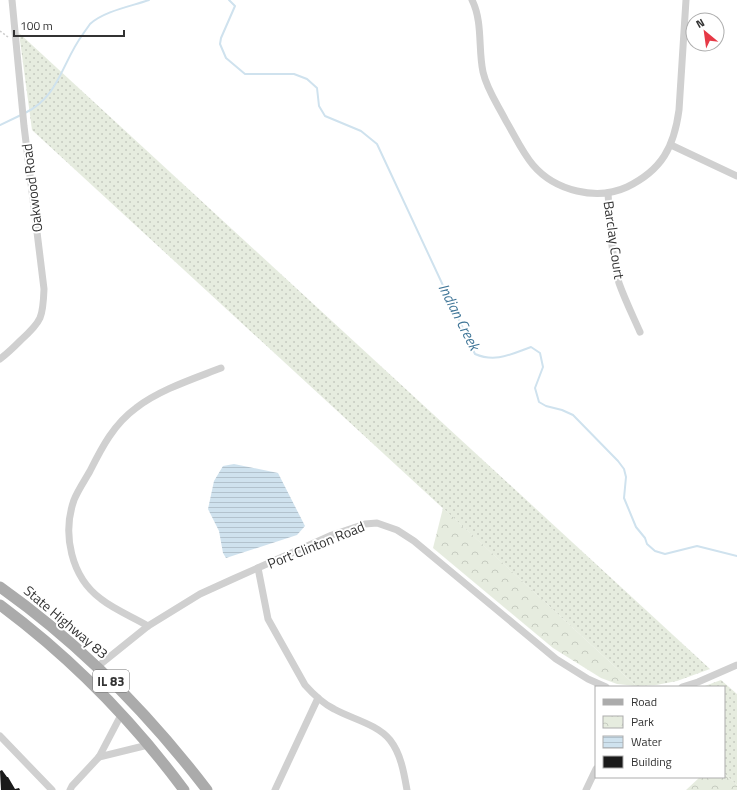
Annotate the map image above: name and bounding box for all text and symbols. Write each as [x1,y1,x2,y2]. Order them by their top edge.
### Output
scale bar [14,12,124,38]
north arrow [685,12,725,52]
text: N [693,14,707,32]
text: 100 m [20,16,53,35]
street label: Oakwood Road [16,143,47,234]
street label: Barclay Court [599,200,630,280]
water label: Indian Creek [433,279,487,356]
street label: Port Clinton Road [264,515,368,574]
street label: State Highway 83 [19,580,113,663]
road number: IL 83 [93,670,129,692]
legend [595,686,725,778]
text: Road [631,692,657,711]
text: Park [631,712,654,731]
text: Water [631,732,662,751]
text: Building [631,752,672,771]

